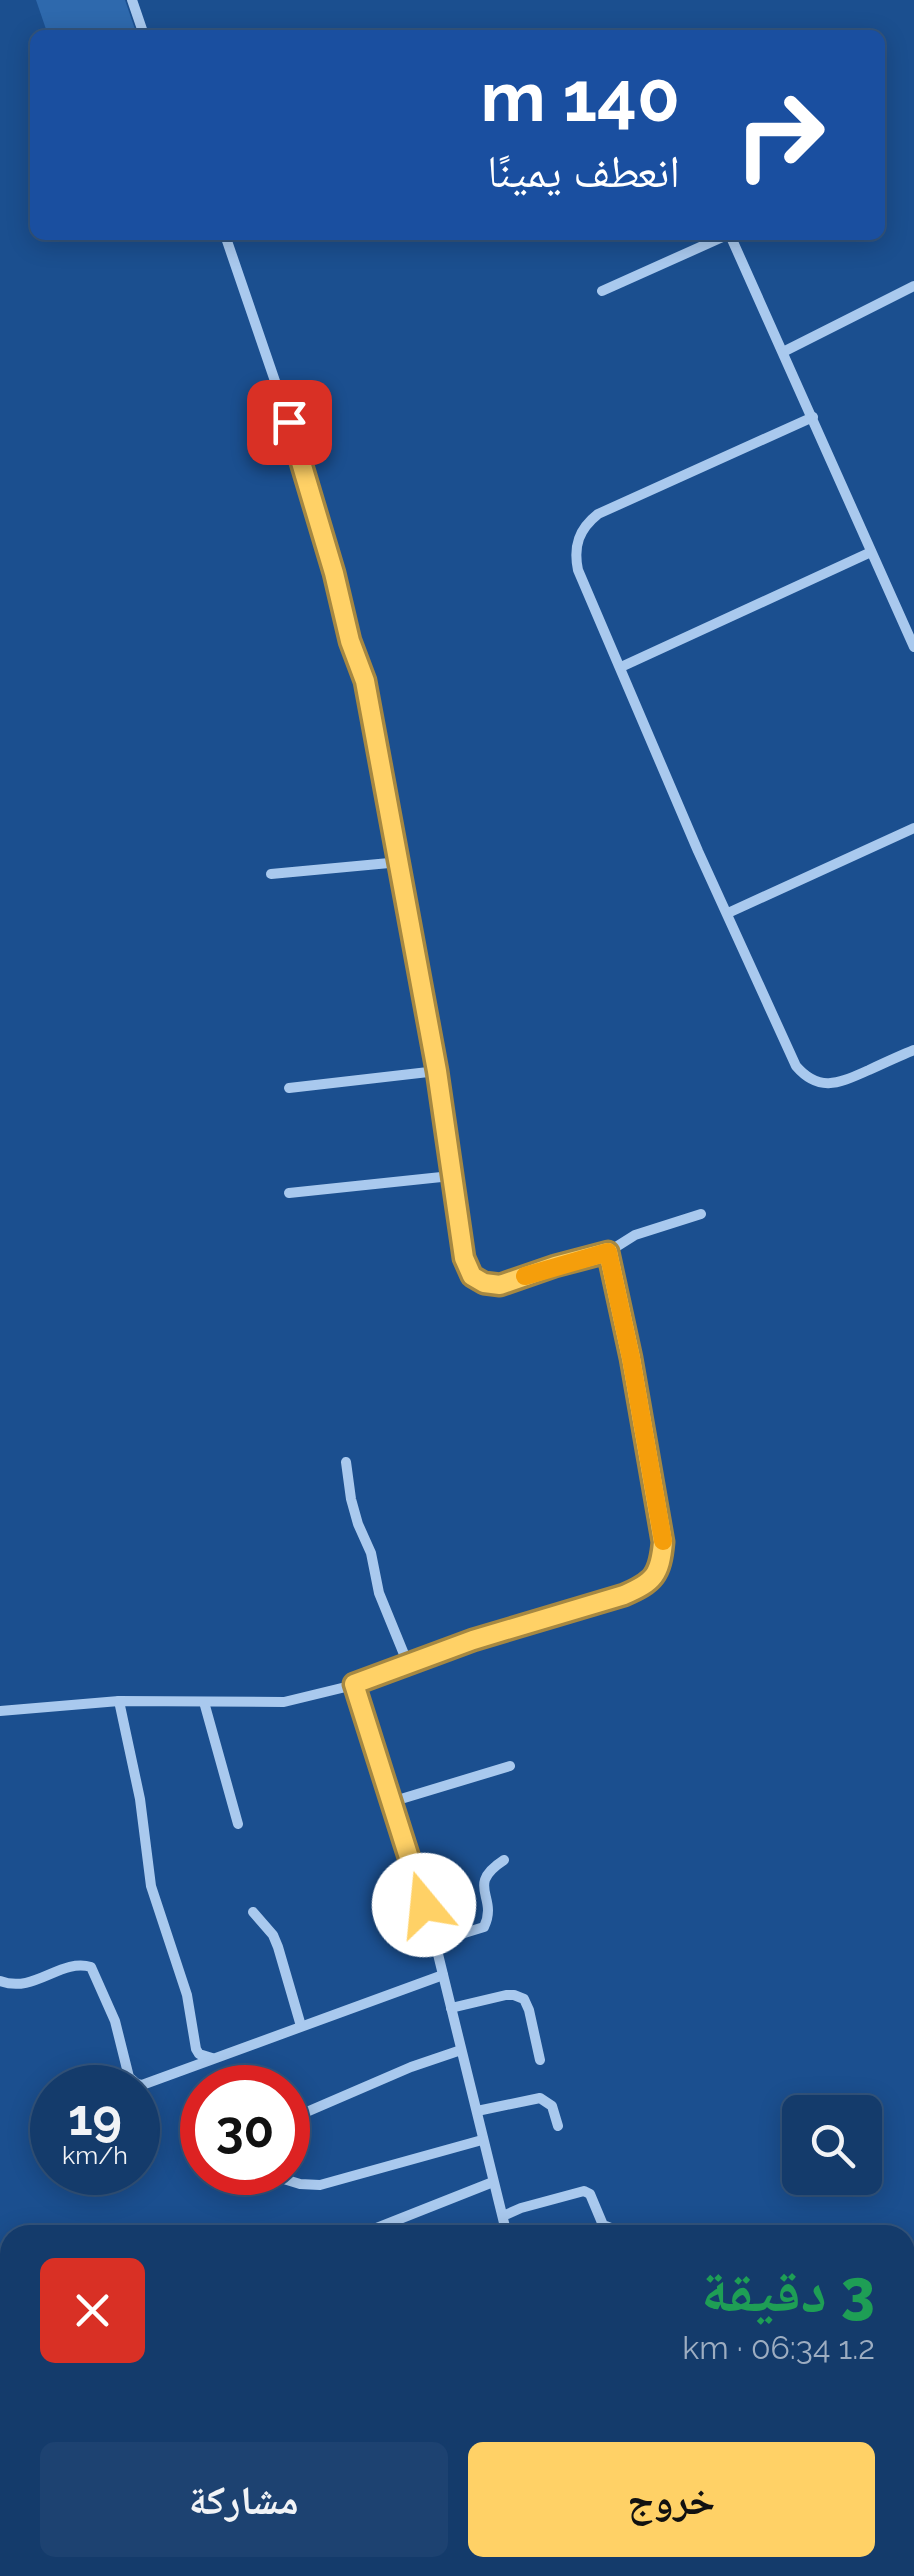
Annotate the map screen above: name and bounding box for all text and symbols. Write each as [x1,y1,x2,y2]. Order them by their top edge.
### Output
text: 140 m [480,55,680,137]
icon: right [715,70,845,200]
text: انعطف يمينًا [487,145,680,198]
pin [247,380,332,465]
icon: arrive [262,395,317,450]
position arrow [372,1853,476,1957]
speed limit sign: 30 [180,2065,310,2195]
text: 19 [68,2088,122,2147]
map controls [782,2095,882,2195]
button: search [782,2095,882,2195]
text: km/h [62,2140,128,2170]
text: 3 دقيقة [701,2256,875,2326]
button: close [40,2258,145,2363]
text: 1.2 km · 06:34 [682,2329,875,2366]
button: مشاركة [40,2442,448,2557]
button: خروج [468,2442,875,2557]

